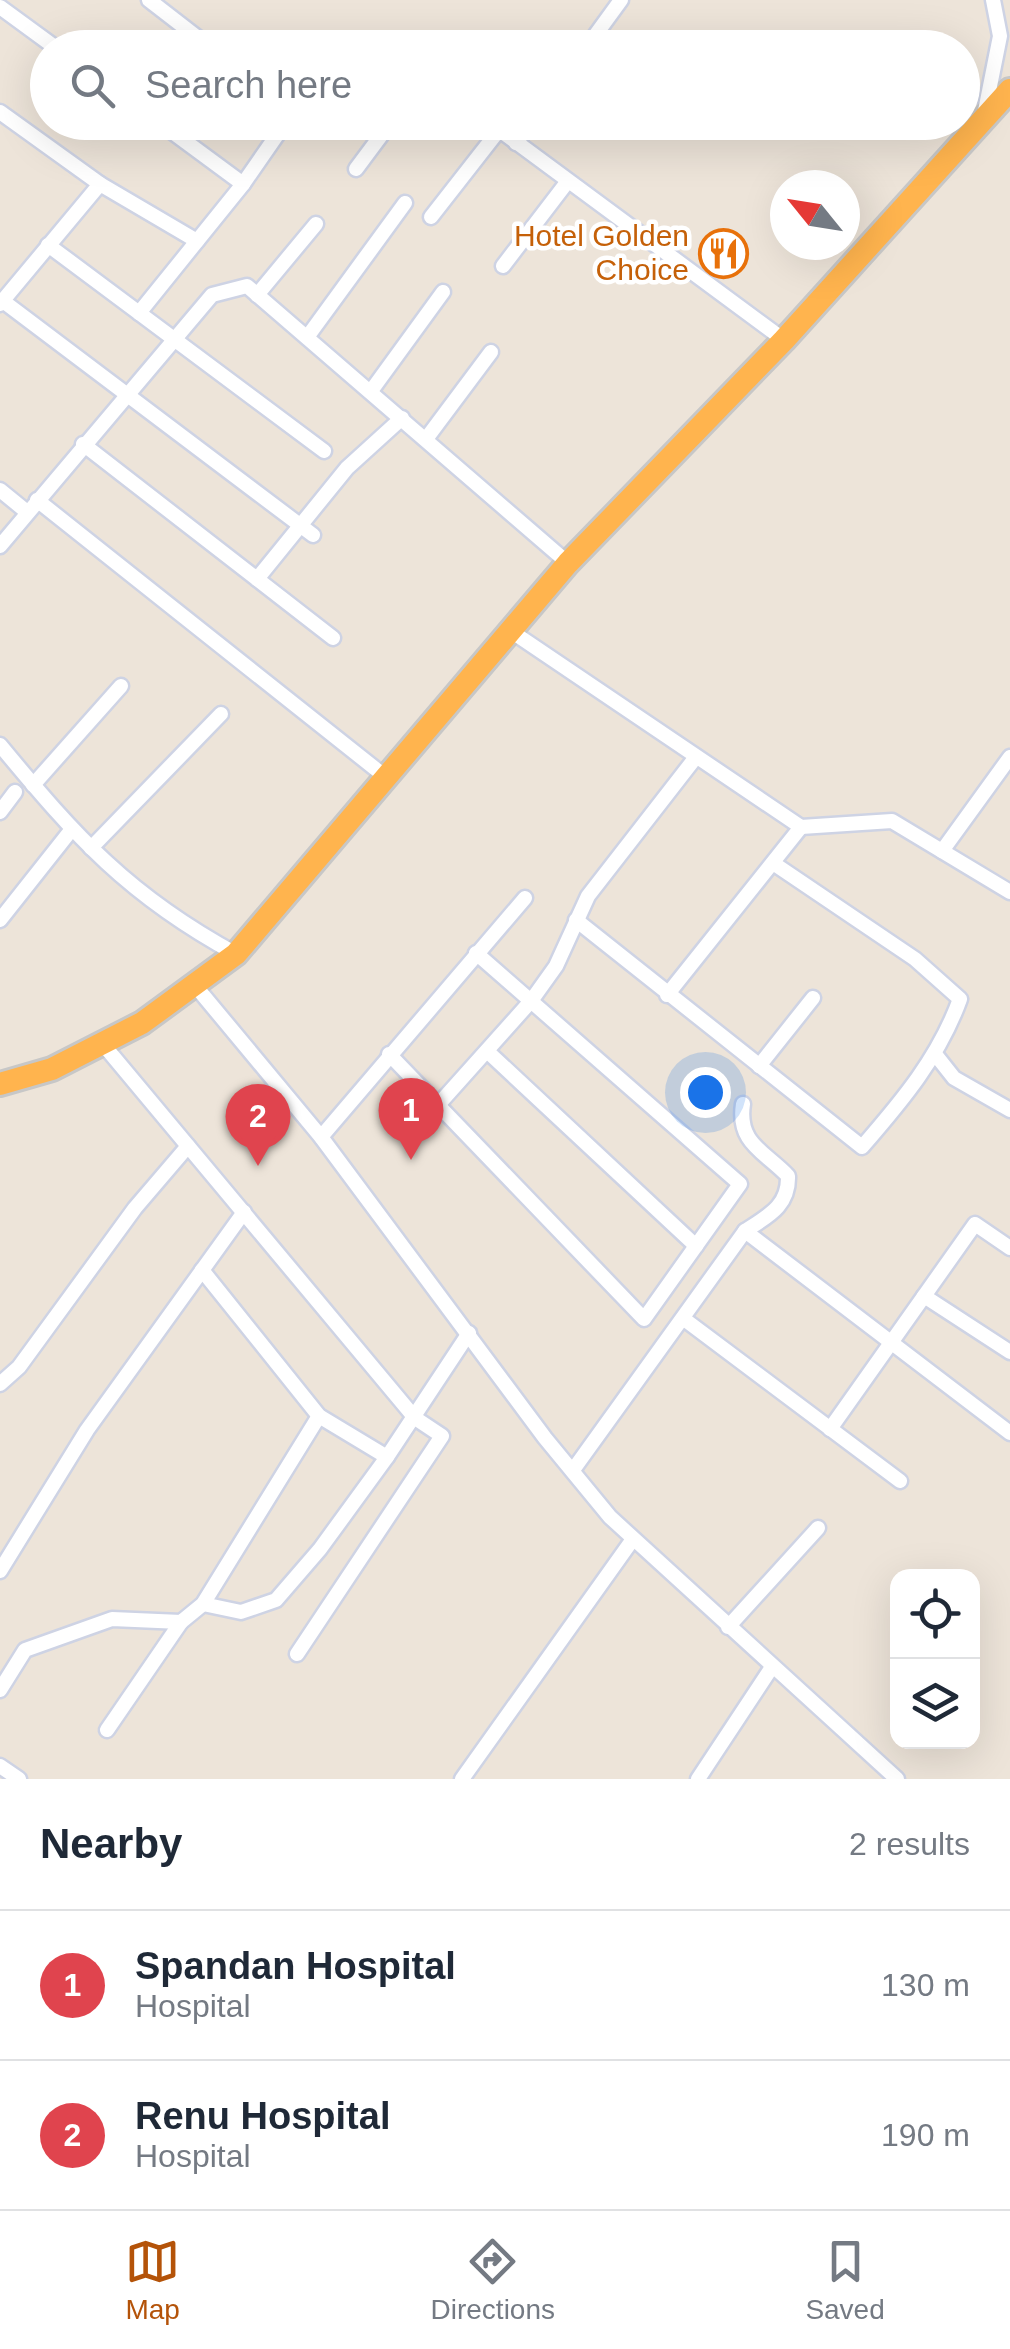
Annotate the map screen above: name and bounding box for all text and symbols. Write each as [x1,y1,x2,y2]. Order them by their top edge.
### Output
search box [30,30,980,140]
icon: search [65,58,120,113]
text: Search here [145,64,352,106]
north arrow [770,170,860,260]
place label: Hotel Golden Choice [514,219,689,286]
restaurant icon: Hotel Golden Choice [698,227,750,279]
your location [680,1067,731,1118]
pin: 1 [378,1078,444,1160]
pin: 2 [226,1084,290,1166]
map controls [890,1569,980,1749]
button: locate [890,1569,980,1659]
button: layers [890,1659,980,1749]
text: Nearby [40,1820,182,1867]
text: 2 results [849,1826,970,1862]
text: Spandan Hospital [135,1945,456,1987]
text: 1 [64,1967,81,2003]
text: 130 m [881,1967,970,2003]
text: Hospital [135,1988,251,2024]
text: Renu Hospital [135,2095,390,2137]
text: 2 [64,2117,81,2153]
text: 190 m [881,2117,970,2153]
text: Hospital [135,2138,251,2174]
tab: Map [125,2234,180,2326]
tab: Directions [431,2234,555,2326]
tab: Saved [805,2234,885,2326]

